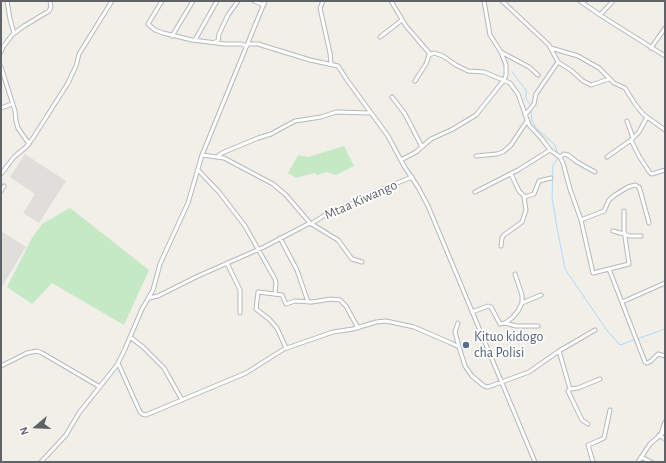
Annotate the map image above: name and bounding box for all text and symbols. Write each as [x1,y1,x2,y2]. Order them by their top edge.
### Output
street label: Mtaa Kiwango [322,176,400,224]
place label: Kituo kidogo cha Polisi [474,329,543,362]
marker: Kituo kidogo cha Polisi [461,340,471,350]
north arrow [16,407,56,447]
text: N [18,426,31,436]

